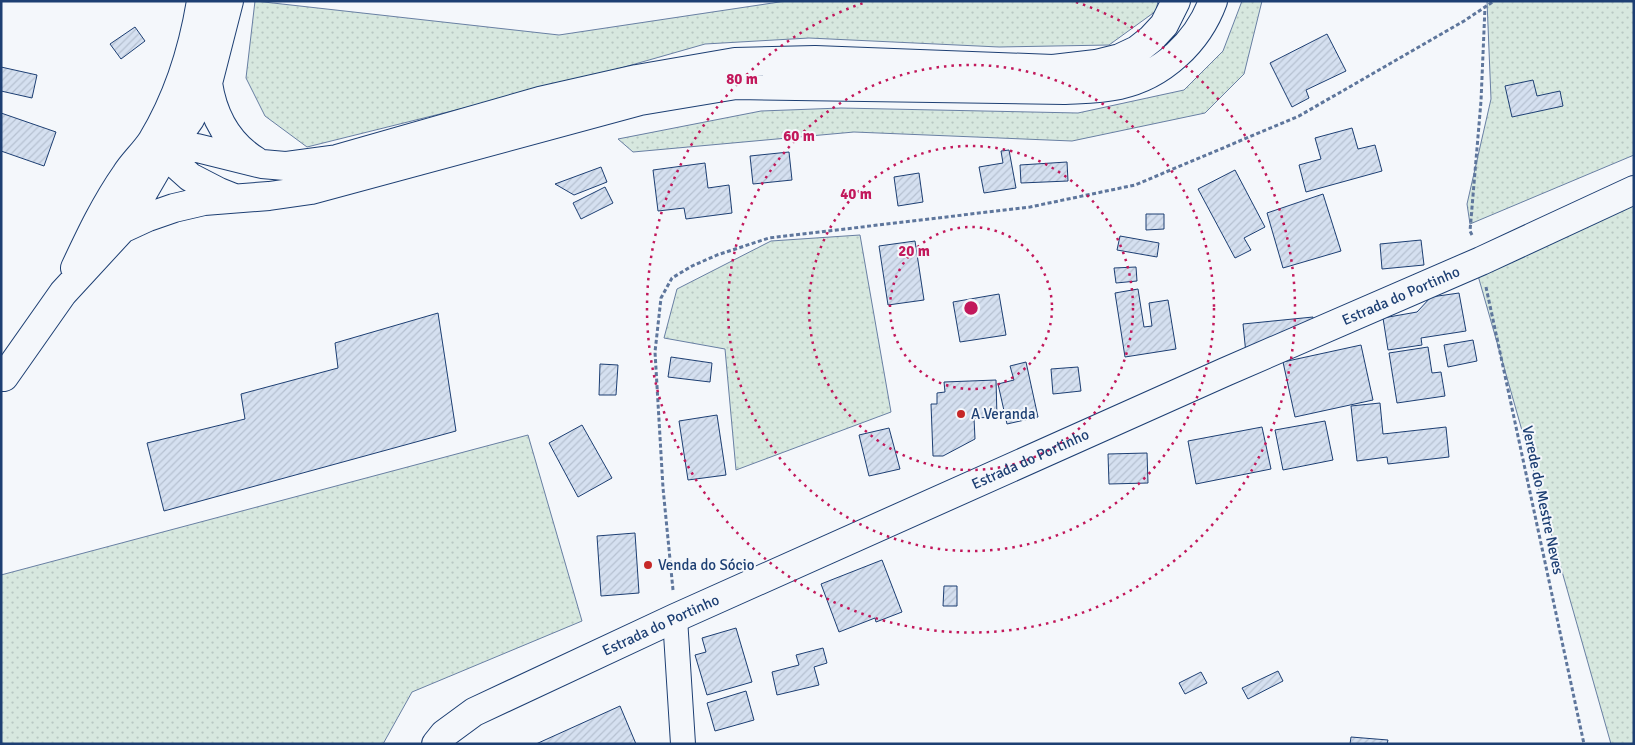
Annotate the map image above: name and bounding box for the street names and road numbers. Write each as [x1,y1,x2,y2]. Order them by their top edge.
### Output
street label: Estrada do Portinho [1339,262,1463,329]
street label: Verede do Mestre Neves [1518,424,1568,576]
street label: Estrada do Portinho [969,425,1092,493]
street label: Estrada do Portinho [599,590,722,660]

